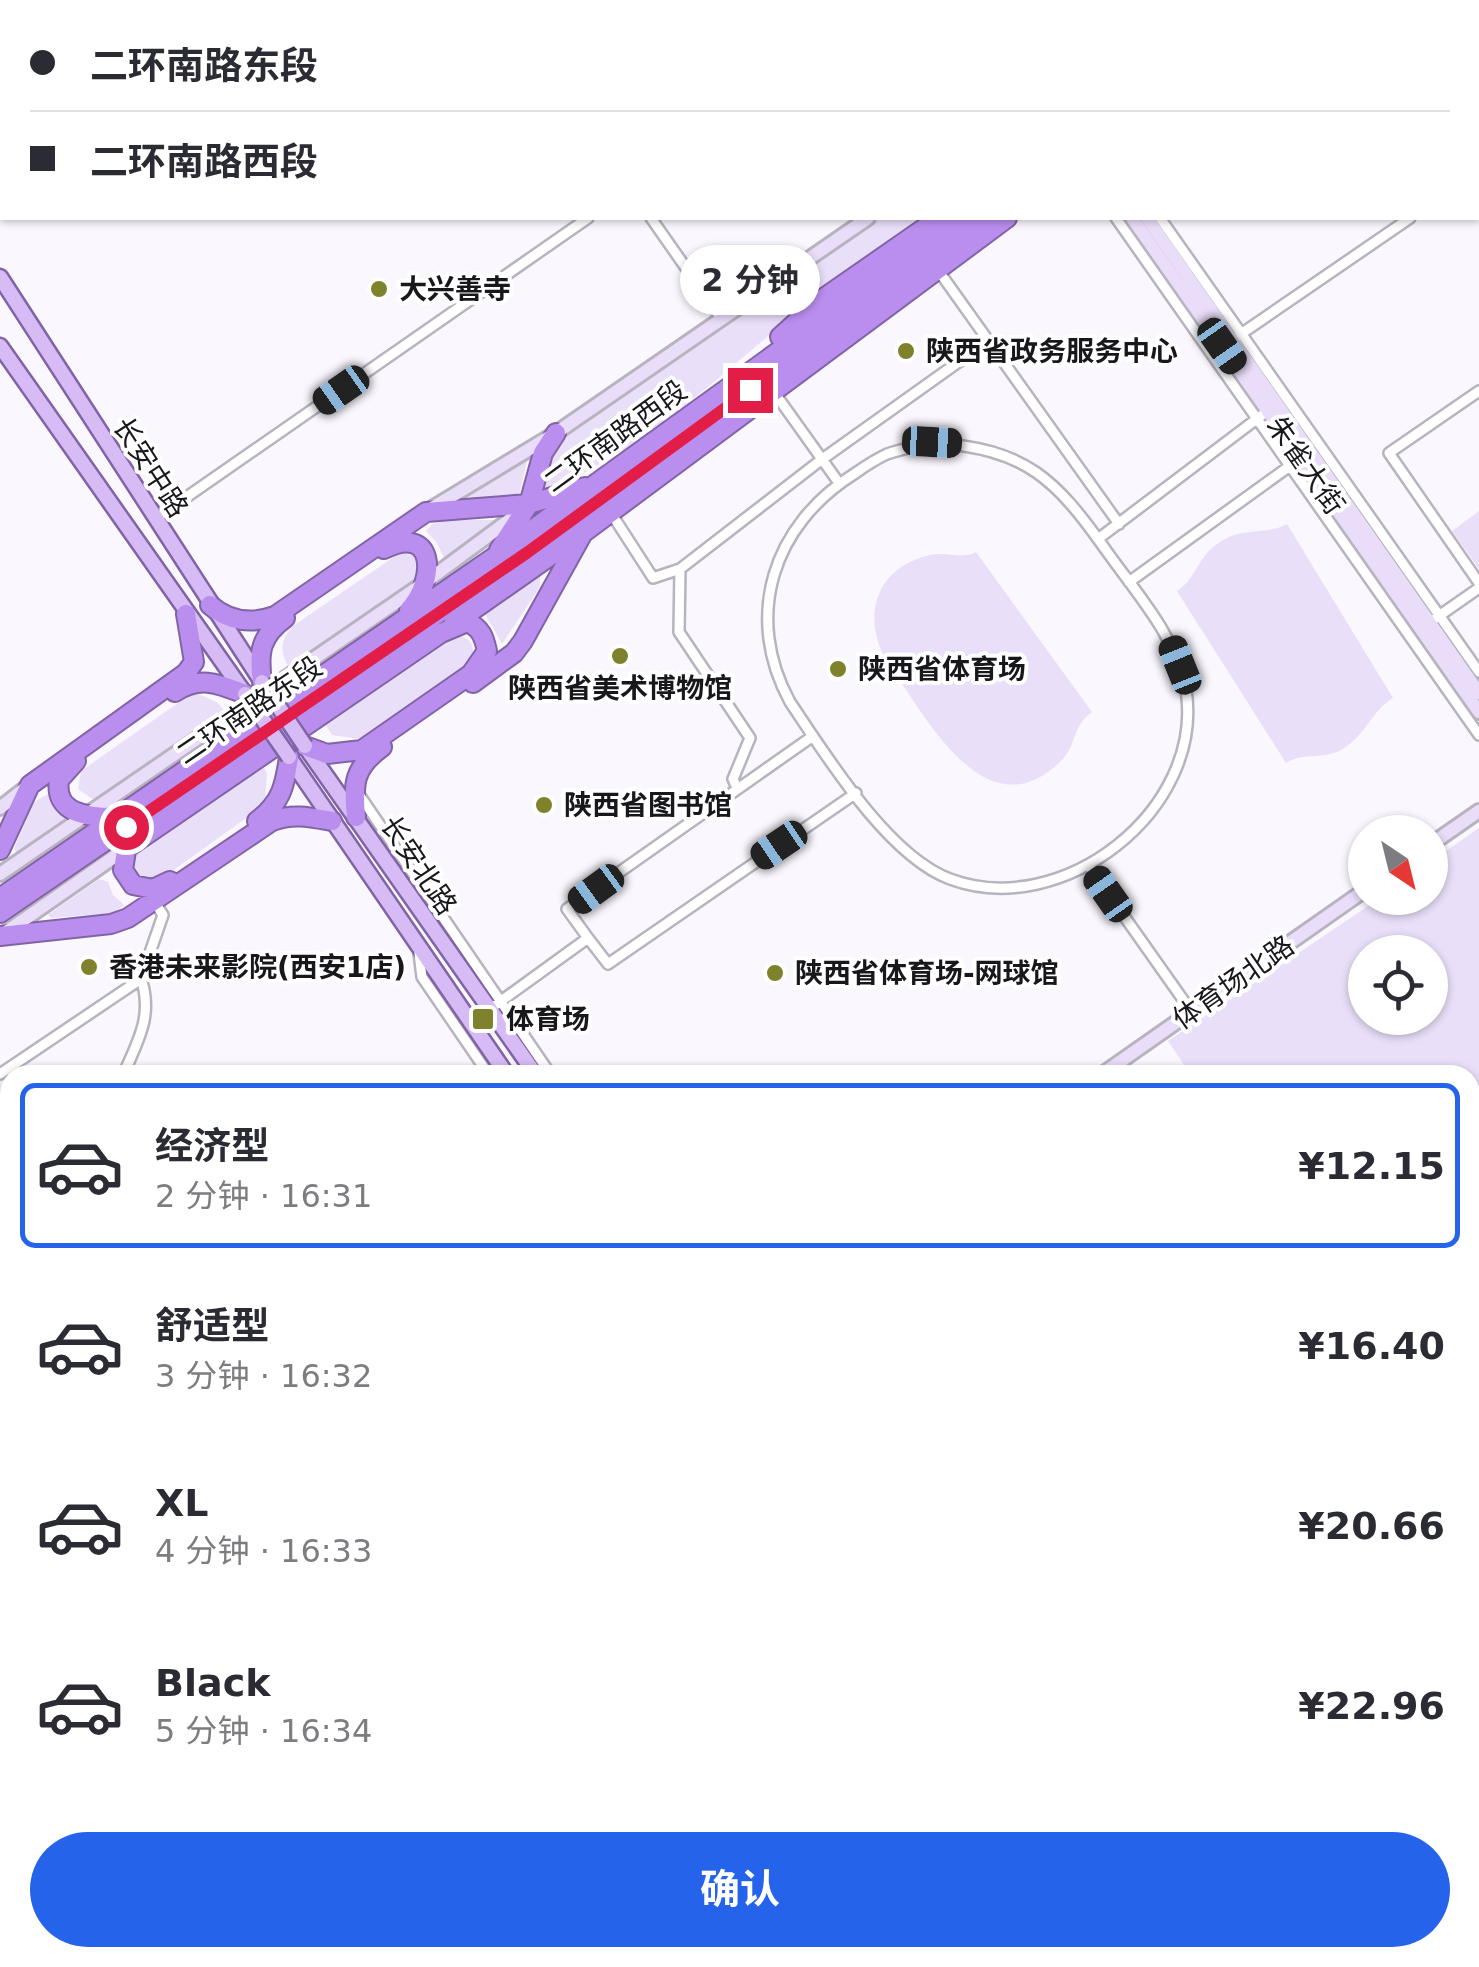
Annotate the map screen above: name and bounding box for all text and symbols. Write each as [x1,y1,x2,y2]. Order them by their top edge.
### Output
text: 二环南路东段 [90,44,318,88]
text: 二环南路西段 [90,140,318,184]
callout: 2 分钟 [680,245,820,315]
text: 2 分钟 [701,261,799,299]
place label: 大兴善寺 [399,273,511,306]
marker: 大兴善寺 [368,278,390,300]
car [1193,313,1251,379]
place label: 陕西省政务服务中心 [926,335,1178,368]
marker: 陕西省政务服务中心 [895,340,917,362]
car [308,361,374,419]
route end [728,368,773,413]
street label: 二环南路西段 [538,374,693,499]
street label: 朱雀大街 [1260,410,1351,521]
street label: 长安中路 [106,411,195,523]
car [901,425,963,459]
car [1155,632,1205,698]
marker: 陕西省美术博物馆 [609,645,631,667]
street label: 二环南路东段 [170,650,328,771]
place label: 陕西省体育场 [858,653,1026,686]
marker: 陕西省体育场 [827,658,849,680]
place label: 陕西省美术博物馆 [508,672,732,705]
place label: 陕西省图书馆 [564,789,732,822]
marker: 陕西省图书馆 [533,794,555,816]
route start [104,805,149,850]
street label: 长安北路 [374,810,464,921]
north arrow [1348,815,1448,915]
map controls [1348,815,1448,1035]
car [746,816,812,874]
car [563,859,629,919]
car [1079,861,1137,927]
street label: 体育场北路 [1166,929,1300,1036]
button: locate [1348,935,1448,1035]
place label: 香港未来影院(西安1店) [109,951,406,984]
marker: 香港未来影院(西安1店) [78,956,100,978]
place label: 陕西省体育场-网球馆 [795,957,1059,990]
marker: 陕西省体育场-网球馆 [764,962,786,984]
place label: 体育场 [506,1003,590,1036]
marker: 体育场 [470,1006,496,1032]
icon: car [35,1121,125,1211]
text: 经济型 [155,1124,269,1168]
text: ¥12.15 [1298,1144,1445,1188]
text: 2 分钟 · 16:31 [155,1177,372,1215]
icon: car [35,1301,125,1391]
text: 舒适型 [155,1304,269,1348]
text: ¥16.40 [1298,1324,1445,1368]
text: 3 分钟 · 16:32 [155,1357,372,1395]
icon: car [35,1481,125,1571]
text: XL [155,1481,209,1525]
text: ¥20.66 [1298,1504,1445,1548]
text: 4 分钟 · 16:33 [155,1532,372,1570]
icon: car [35,1661,125,1751]
text: Black [155,1661,270,1705]
text: ¥22.96 [1298,1684,1445,1728]
text: 5 分钟 · 16:34 [155,1712,372,1750]
button: 确认 [30,1832,1450,1947]

